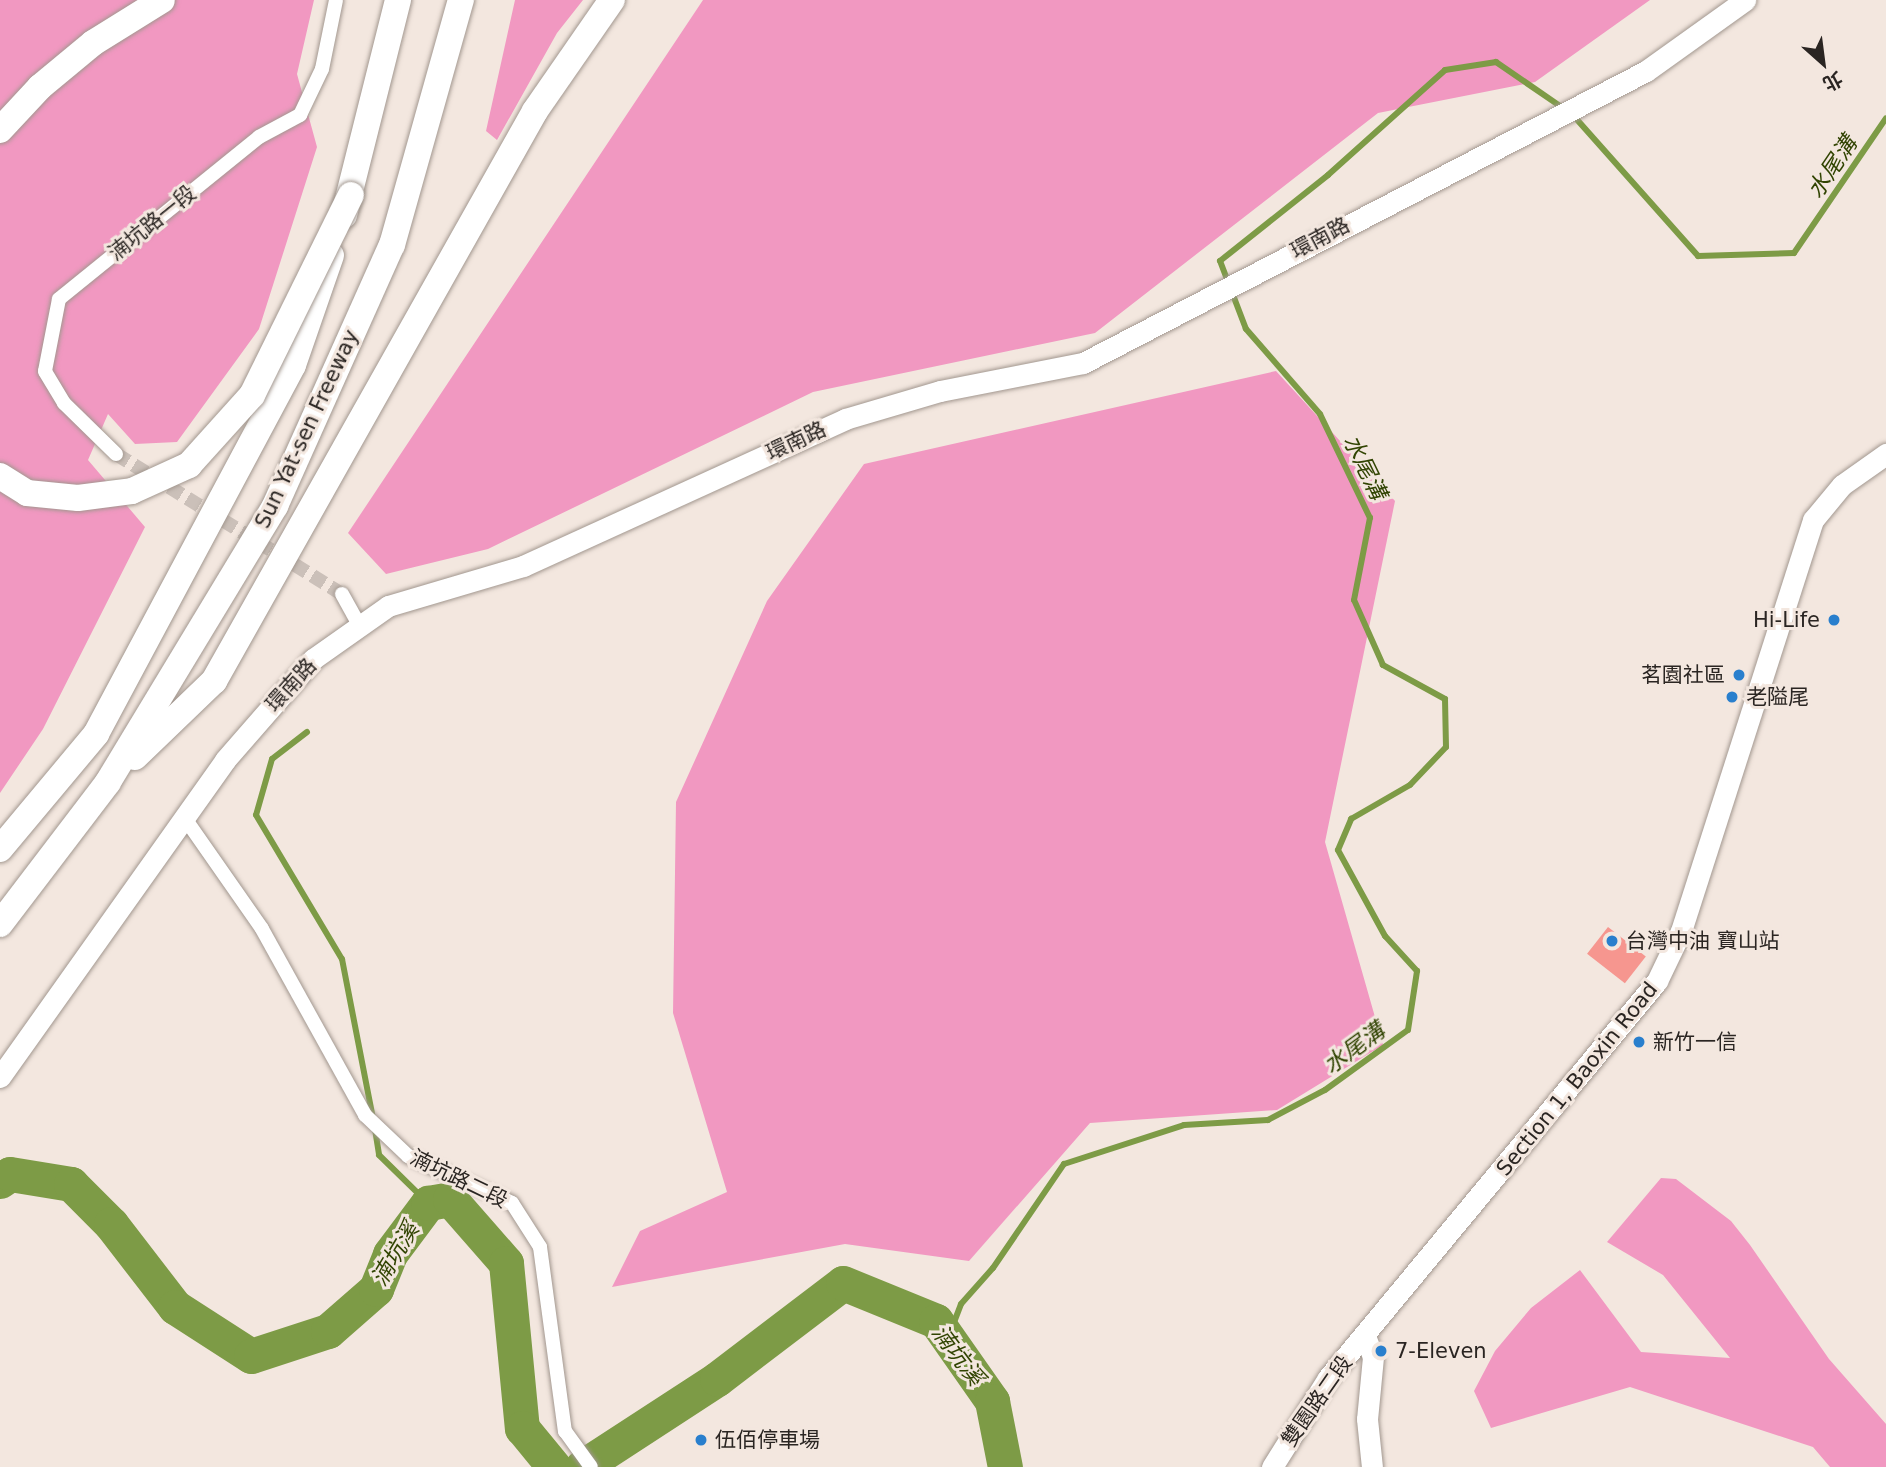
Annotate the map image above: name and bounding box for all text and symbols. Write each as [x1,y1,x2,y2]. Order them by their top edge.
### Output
north arrow [1788,28,1858,98]
text: 北 [1819,67,1846,96]
water label: 水尾溝 [1801,131,1863,203]
street label: 湳坑路一段 [103,180,201,266]
street label: 環南路 [1286,212,1354,264]
street label: Sun Yat-sen Freeway [250,326,364,532]
street label: 環南路 [762,416,830,466]
water label: 水尾溝 [1337,430,1393,504]
place label: Hi-Life [1753,607,1820,633]
marker: Hi-Life [1826,612,1842,628]
street label: 環南路 [261,653,321,717]
place label: 茗園社區 [1641,662,1725,688]
marker: 茗園社區 [1731,667,1747,683]
place label: 老隘尾 [1746,684,1809,710]
marker: 老隘尾 [1724,689,1740,705]
place label: 台灣中油 寶山站 [1626,928,1780,954]
marker: 台灣中油 寶山站 [1604,933,1620,949]
street label: Section 1, Baoxin Road [1491,977,1663,1181]
water label: 水尾溝 [1318,1017,1390,1079]
place label: 新竹一信 [1653,1029,1737,1055]
marker: 新竹一信 [1631,1034,1647,1050]
street label: 湳坑路二段 [406,1145,512,1213]
water label: 湳坑溪 [365,1217,425,1291]
water label: 湳坑溪 [926,1319,990,1391]
place label: 7-Eleven [1395,1338,1487,1364]
marker: 7-Eleven [1373,1343,1389,1359]
street label: 雙園路二段 [1277,1351,1357,1451]
place label: 伍佰停車場 [715,1427,820,1453]
marker: 伍佰停車場 [693,1432,709,1448]

